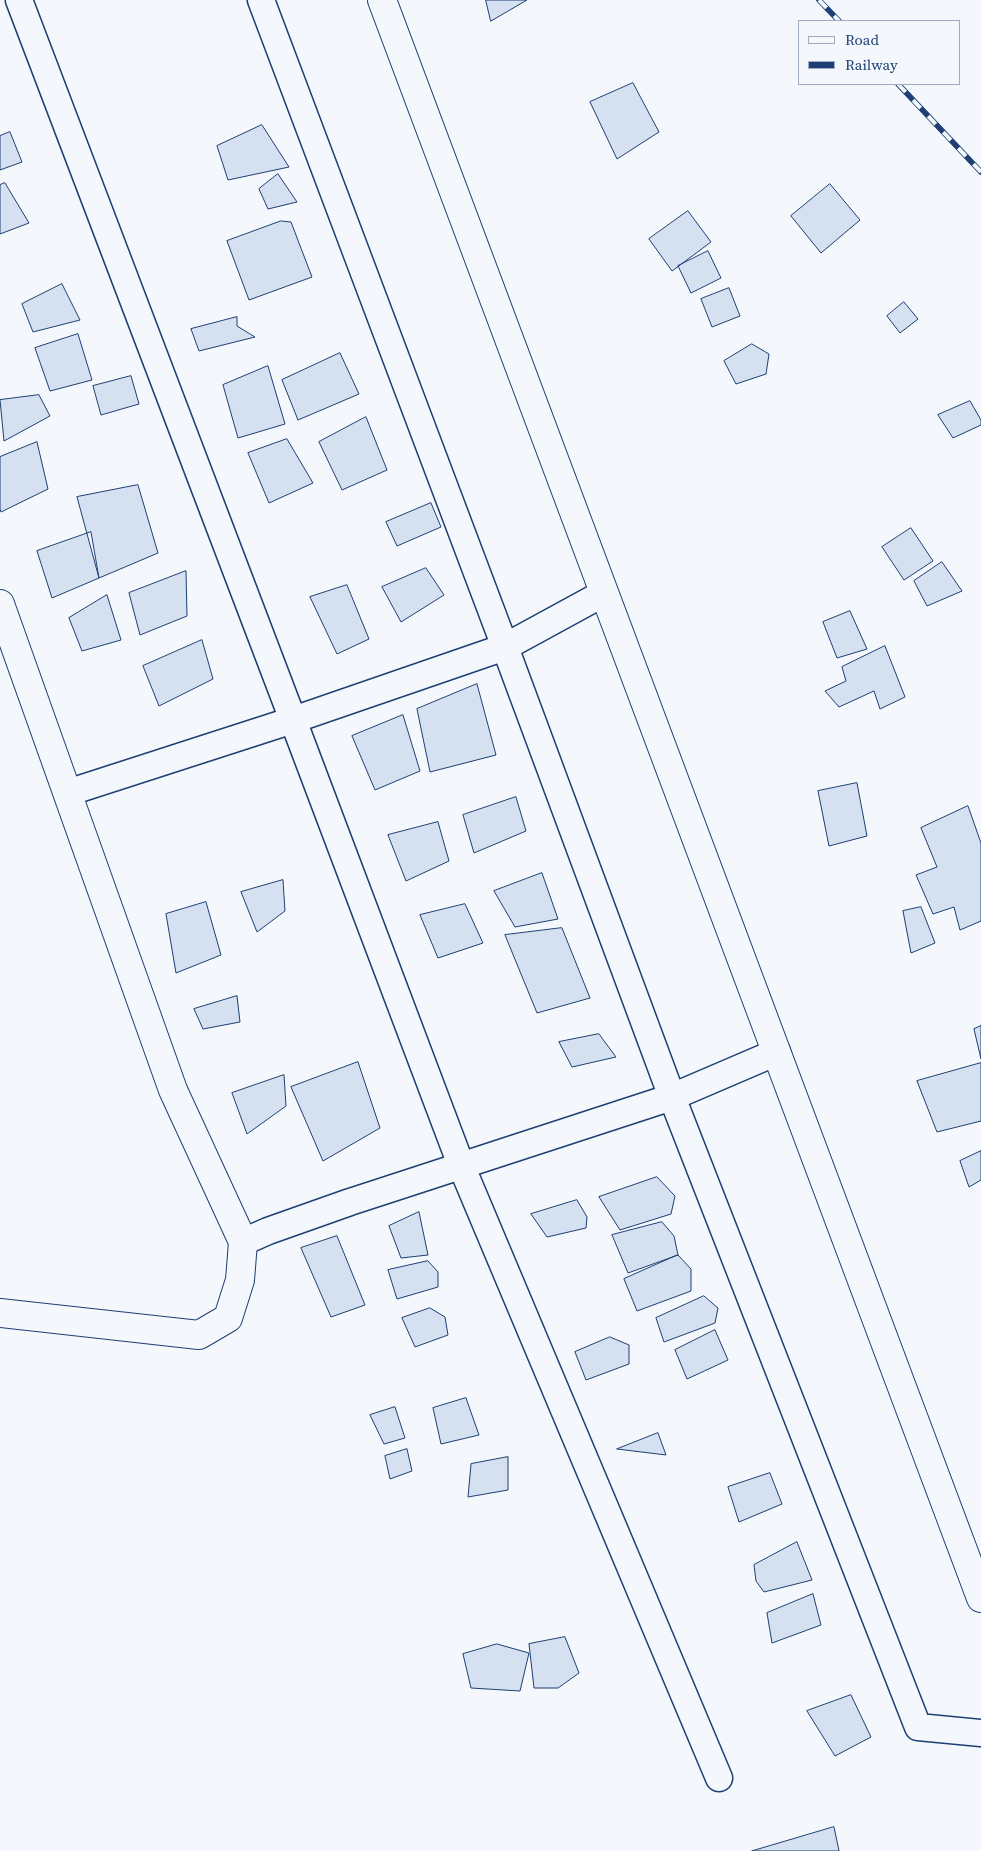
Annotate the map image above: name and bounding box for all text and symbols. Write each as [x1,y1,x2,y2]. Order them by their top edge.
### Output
legend [798,20,961,85]
text: Road [845,29,879,50]
text: Railway [845,54,898,75]

